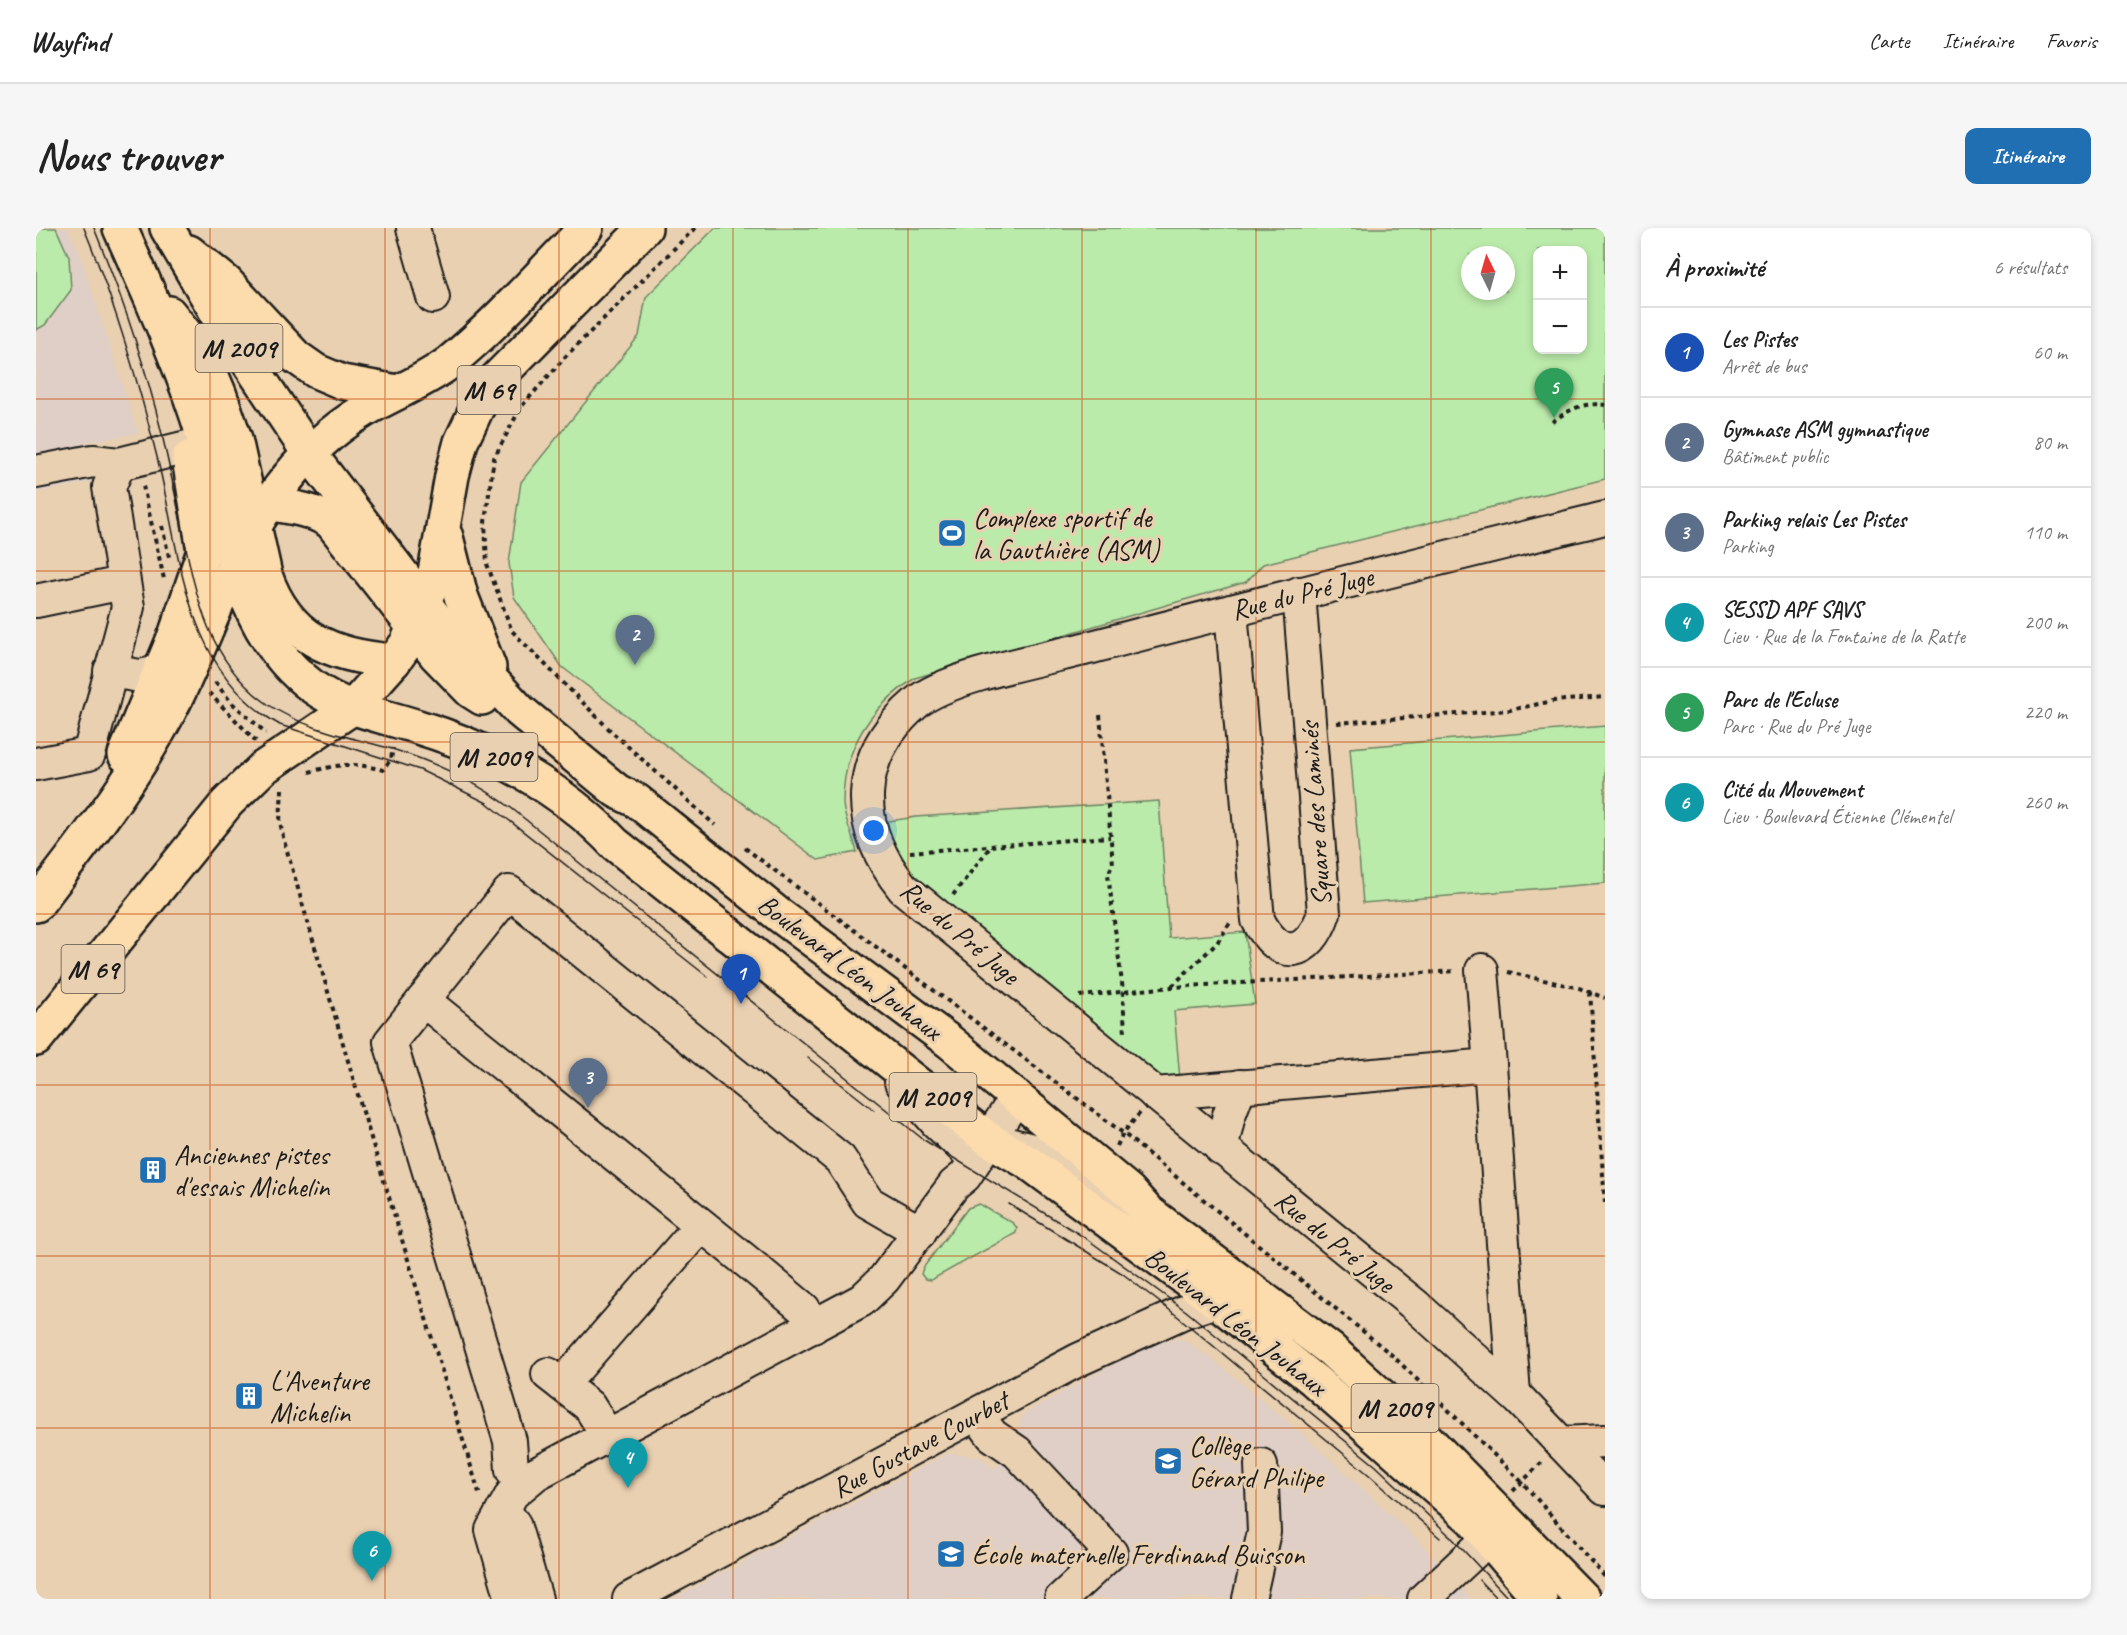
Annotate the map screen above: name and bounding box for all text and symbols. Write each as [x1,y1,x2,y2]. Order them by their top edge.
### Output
text: Wayfind [30,24,109,59]
text: Carte [1869,28,1910,54]
text: Itinéraire [1943,28,2013,54]
text: Favoris [2046,28,2097,54]
button: Itinéraire [1965,128,2091,184]
text: Nous trouver [36,130,220,183]
north arrow [1461,246,1515,300]
map controls [1533,246,1587,354]
button: + [1533,246,1587,300]
text: À proximité [1665,251,1764,284]
text: 6 résultats [1994,255,2067,280]
button: − [1533,300,1587,354]
road number: M 2009 [196,324,282,372]
text: Les Pistes [1722,326,1796,354]
text: 1 [1680,340,1689,365]
text: 60 m [2033,340,2067,365]
text: Arrêt de bus [1722,354,1806,379]
road number: M 69 [458,366,520,414]
pin: 5 [1534,368,1574,418]
text: Gymnase ASM gymnastique [1722,416,1928,444]
text: 2 [1680,430,1689,455]
text: 80 m [2033,430,2067,455]
text: Bâtiment public [1722,444,1829,469]
place label: Complexe sportif de la Gauthière (ASM) [973,500,1161,567]
text: Parking relais Les Pistes [1722,506,1906,534]
sports icon: Complexe sportif de la Gauthière (ASM) [936,517,968,549]
text: 3 [1680,520,1689,545]
text: 110 m [2024,520,2067,545]
text: Parking [1722,534,1774,559]
street label: Rue du Pré Juge [1227,558,1378,628]
text: SESSD APF SAVS [1722,596,1862,624]
text: 4 [1680,610,1689,635]
text: 200 m [2024,610,2067,635]
pin: 2 [616,616,654,665]
text: Lieu · Rue de la Fontaine de la Ratte [1722,624,1965,649]
text: Parc de l'Ecluse [1722,686,1837,714]
text: 5 [1680,700,1689,725]
text: 220 m [2024,700,2067,725]
text: Parc · Rue du Pré Juge [1722,714,1870,739]
street label: Square des Laminés [1291,719,1339,907]
road number: M 2009 [450,733,538,781]
text: Cité du Mouvement [1722,776,1863,804]
text: 6 [1680,790,1689,815]
text: 260 m [2024,790,2067,815]
text: Lieu · Boulevard Étienne Clémentel [1722,804,1952,829]
your location [859,816,888,845]
street label: Rue du Pré Juge [893,872,1028,993]
street label: Boulevard Léon Jouhaux [751,886,951,1049]
road number: M 69 [62,945,124,993]
pin: 1 [722,954,760,1004]
pin: 3 [568,1058,608,1108]
road number: M 2009 [890,1073,976,1121]
place label: Anciennes pistes d'essais Michelin [174,1137,331,1204]
building icon: Anciennes pistes d'essais Michelin [137,1154,169,1186]
street label: Rue du Pré Juge [1268,1182,1404,1301]
street label: Boulevard Léon Jouhaux [1138,1239,1336,1405]
place label: L'Aventure Michelin [270,1363,371,1430]
building icon: L'Aventure Michelin [233,1380,265,1412]
street label: Rue Gustave Courbet [826,1381,1018,1505]
road number: M 2009 [1352,1384,1438,1432]
place label: Collège Gérard Philipe [1189,1428,1325,1495]
pin: 4 [608,1438,648,1488]
school or university icon: Collège Gérard Philipe [1152,1445,1184,1477]
pin: 6 [352,1532,392,1581]
place label: École maternelle Ferdinand Buisson [972,1537,1306,1572]
school or university icon: École maternelle Ferdinand Buisson [935,1538,967,1570]

